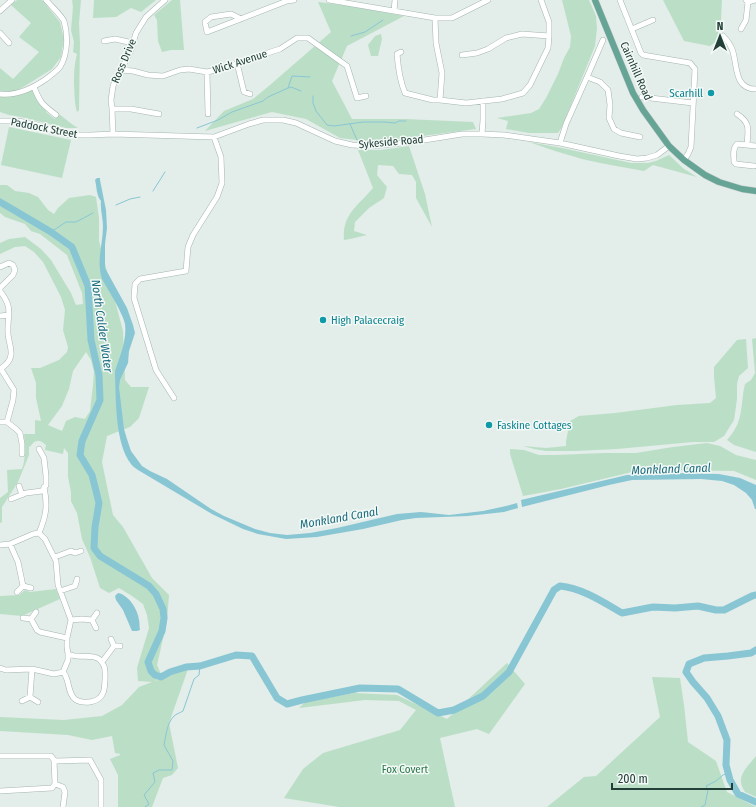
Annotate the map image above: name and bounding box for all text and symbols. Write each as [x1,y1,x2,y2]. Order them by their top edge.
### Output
north arrow [700,16,740,56]
text: N [717,20,723,33]
street label: Ross Drive [109,37,139,85]
street label: Cairnhill Road [617,40,655,102]
street label: Wick Avenue [211,47,269,77]
place label: Scarhill [669,87,703,100]
marker: Scarhill [706,88,716,98]
street label: Paddock Street [10,115,79,141]
street label: Sykeside Road [358,133,424,151]
water label: North Calder Water [89,279,116,374]
place label: High Palacecraig [331,314,405,327]
marker: High Palacecraig [318,315,328,325]
place label: Faskine Cottages [497,419,572,432]
marker: Faskine Cottages [484,420,494,430]
water label: Monkland Canal [631,461,711,477]
water label: Monkland Canal [299,504,379,532]
park label: Fox Covert [382,763,429,776]
scale bar [612,765,732,791]
text: 200 m [618,772,648,786]

